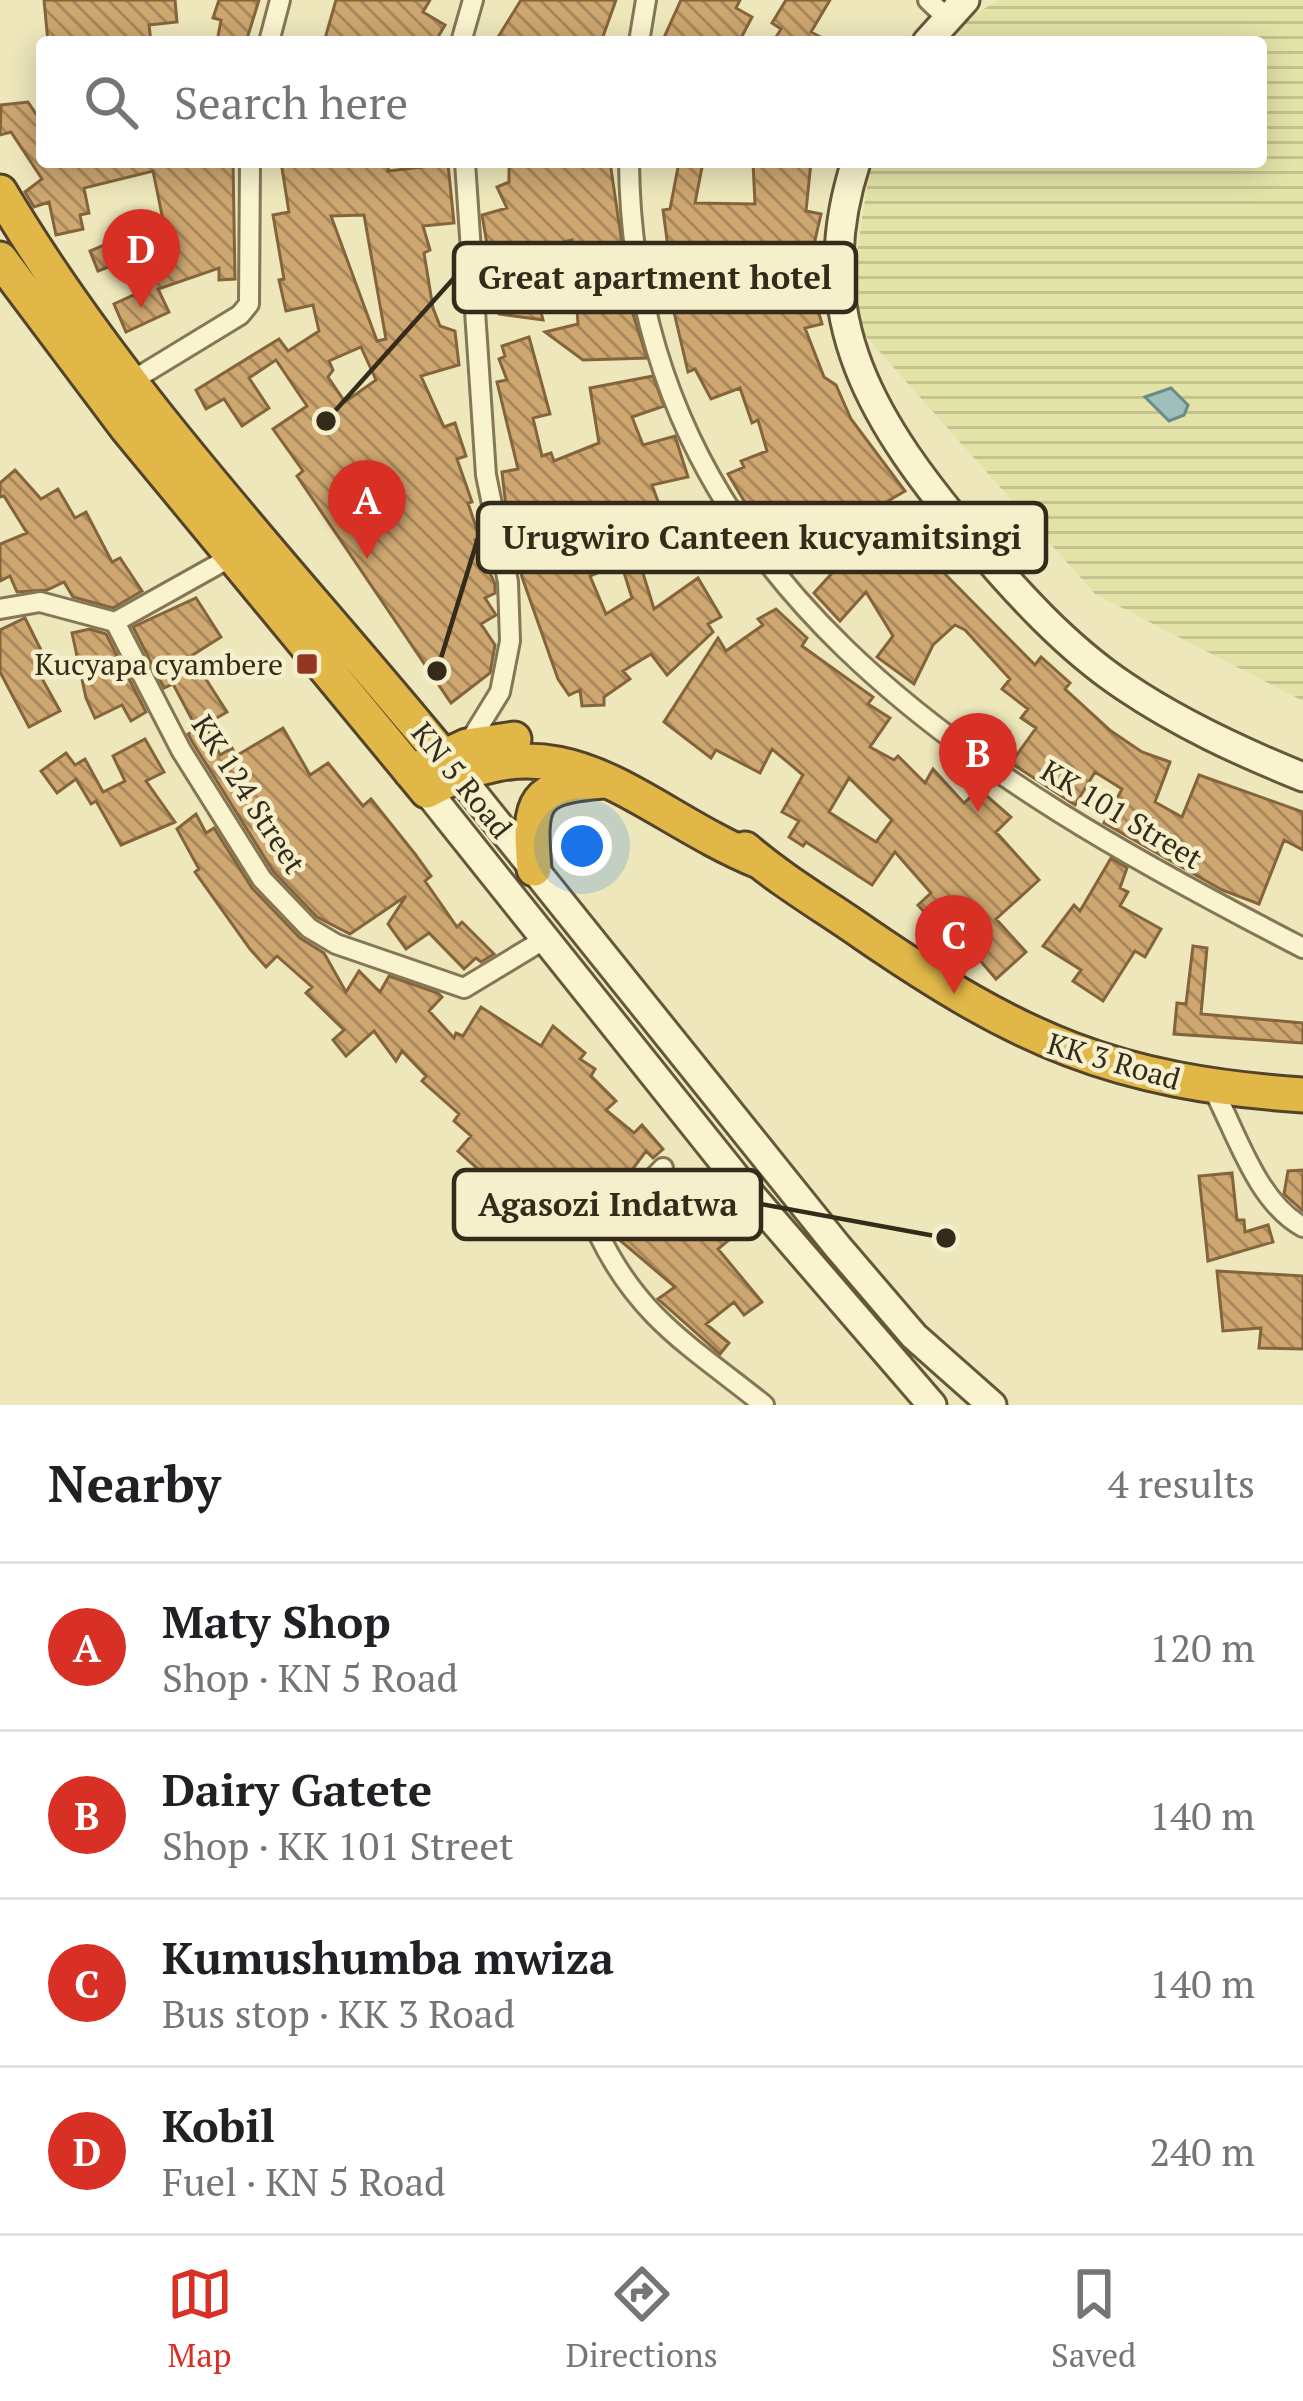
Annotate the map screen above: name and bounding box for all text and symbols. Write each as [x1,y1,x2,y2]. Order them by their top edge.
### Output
search box [36,36,1267,168]
icon: search [78,69,144,135]
text: Search here [174,72,408,132]
pin: D [102,209,180,308]
callout: Great apartment hotel [454,243,856,312]
text: Great apartment hotel [478,255,832,298]
pin: A [328,460,406,559]
callout: Urugwiro Canteen kucyamitsingi [478,503,1046,572]
text: Urugwiro Canteen kucyamitsingi [502,515,1022,558]
place label: Kucyapa cyambere [34,644,283,684]
marker: Kucyapa cyambere [294,651,320,677]
street label: KK 124 Street [183,707,315,881]
street label: KN 5 Road [403,713,521,847]
pin: B [939,713,1017,812]
street label: KK 101 Street [1034,750,1210,878]
your location [552,816,612,876]
pin: C [915,895,993,994]
street label: KK 3 Road [1043,1023,1185,1099]
callout: Agasozi Indatwa [454,1170,761,1239]
text: Agasozi Indatwa [478,1182,738,1225]
text: Nearby [48,1449,221,1517]
text: 4 results [1108,1457,1255,1509]
text: Maty Shop [162,1591,391,1651]
text: A [73,1621,101,1673]
text: 120 m [1150,1621,1255,1673]
text: Shop · KN 5 Road [162,1651,458,1703]
text: Dairy Gatete [162,1759,432,1819]
text: B [74,1789,100,1841]
text: 140 m [1150,1789,1255,1841]
text: Shop · KK 101 Street [162,1819,514,1871]
text: Kumushumba mwiza [162,1927,614,1987]
text: C [74,1957,100,2009]
text: 140 m [1150,1957,1255,2009]
text: Bus stop · KK 3 Road [162,1987,515,2039]
text: Kobil [162,2095,275,2155]
text: D [73,2125,101,2177]
text: 240 m [1150,2125,1255,2177]
text: Fuel · KN 5 Road [162,2155,446,2207]
tab: Map [167,2261,233,2376]
tab: Directions [566,2261,718,2376]
tab: Saved [1051,2261,1136,2376]

